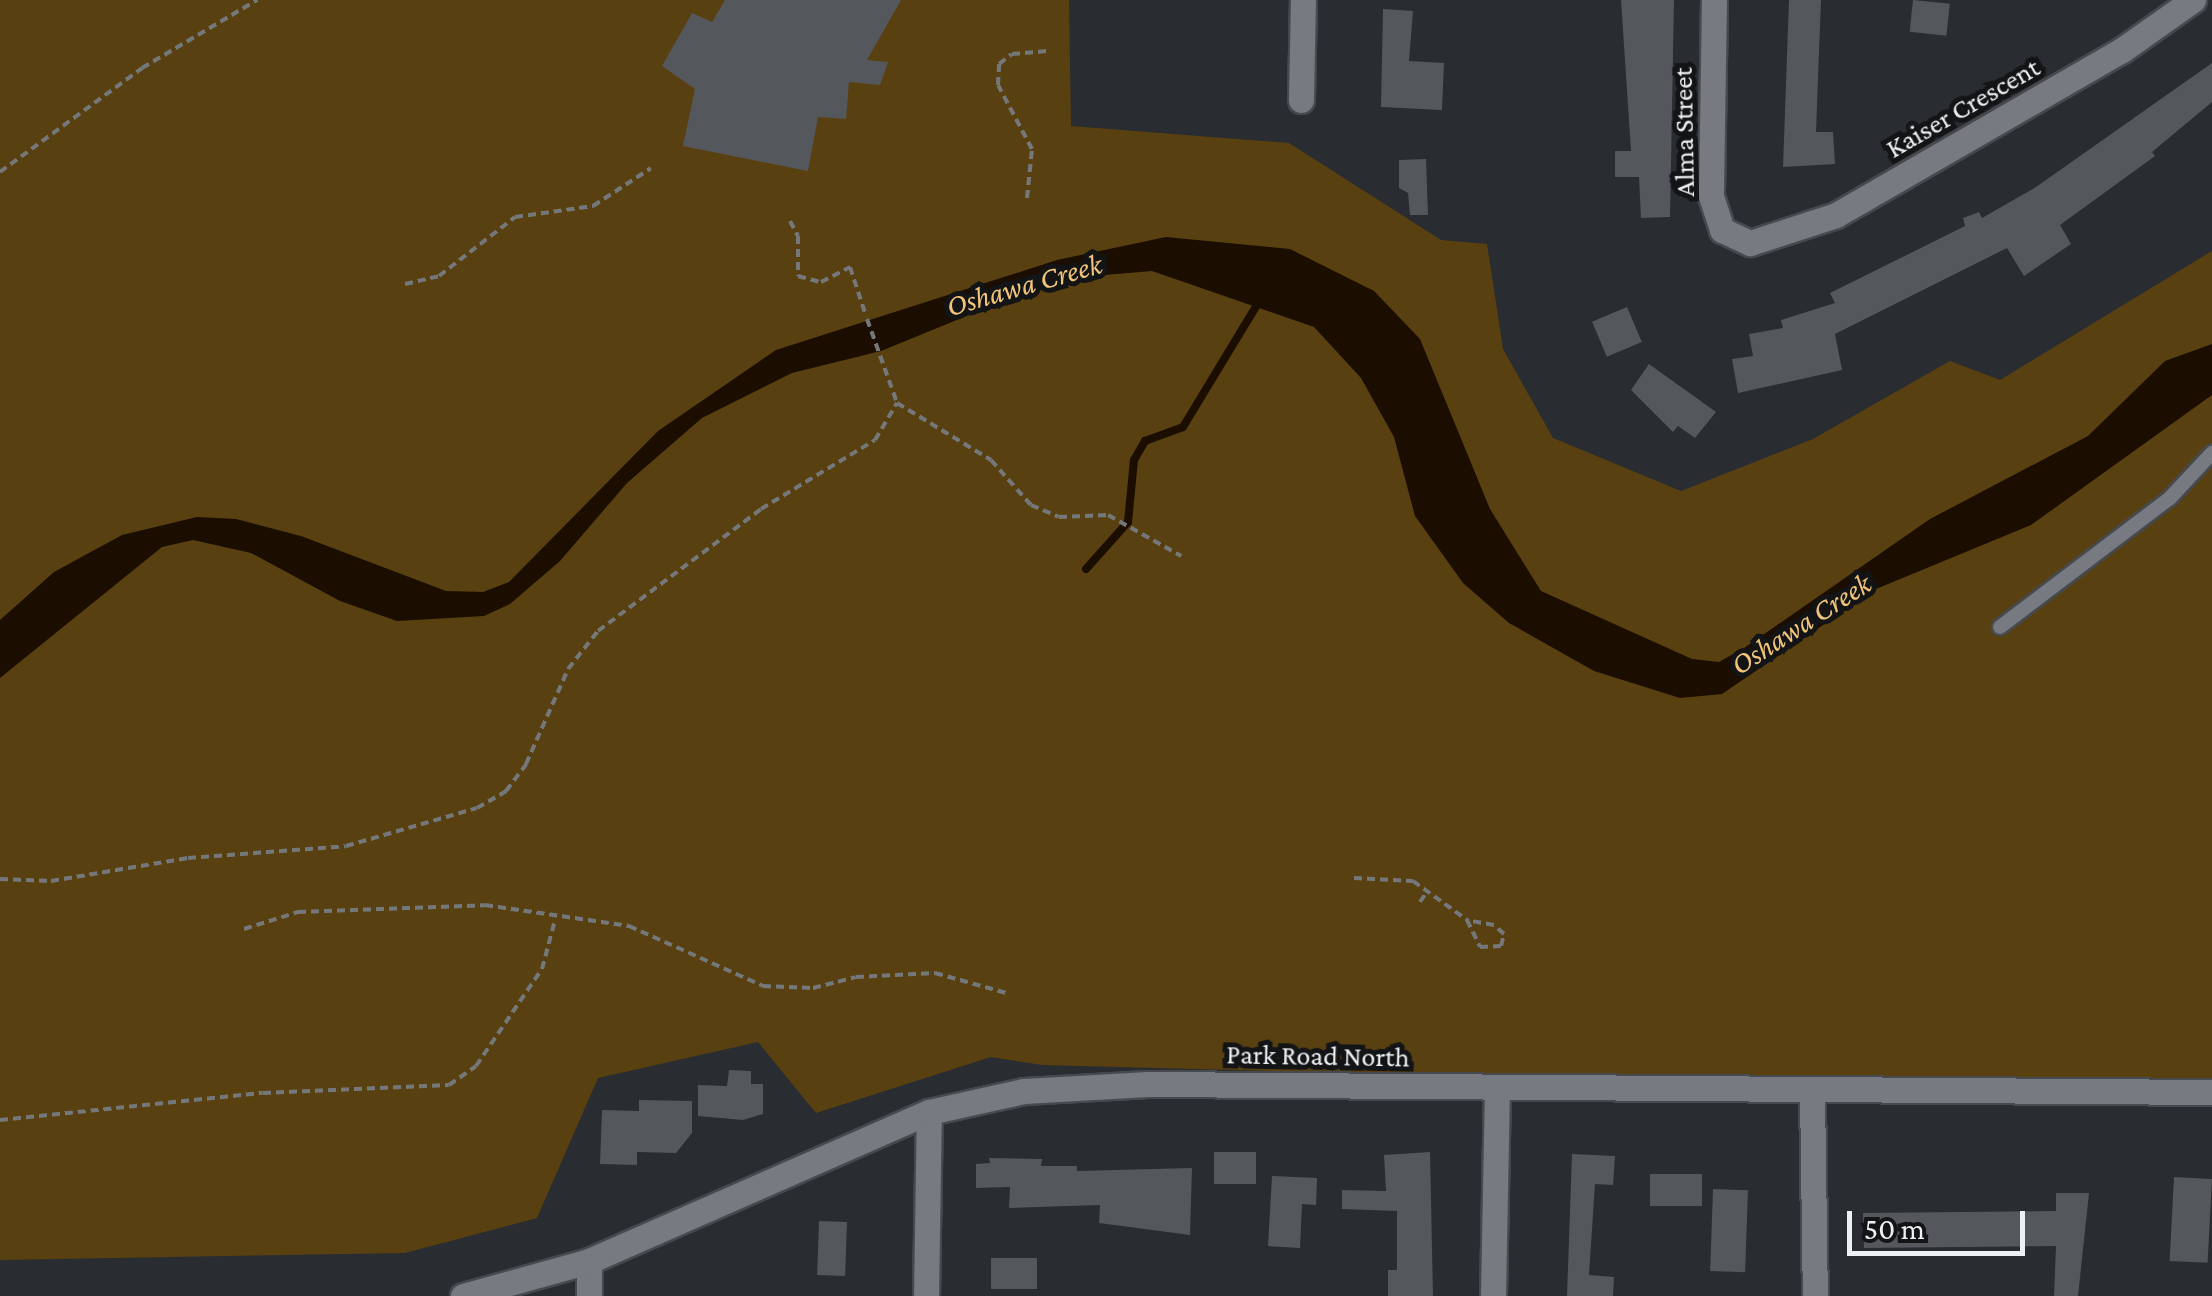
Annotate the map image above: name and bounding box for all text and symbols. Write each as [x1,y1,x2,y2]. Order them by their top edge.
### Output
street label: Kaiser Crescent [1880,50,2046,166]
street label: Alma Street [1666,67,1702,197]
water label: Oshawa Creek [942,246,1106,324]
water label: Oshawa Creek [1724,565,1878,683]
street label: Park Road North [1226,1038,1410,1074]
scale bar [1852,1191,2030,1253]
text: 50 m [1864,1212,1925,1245]

